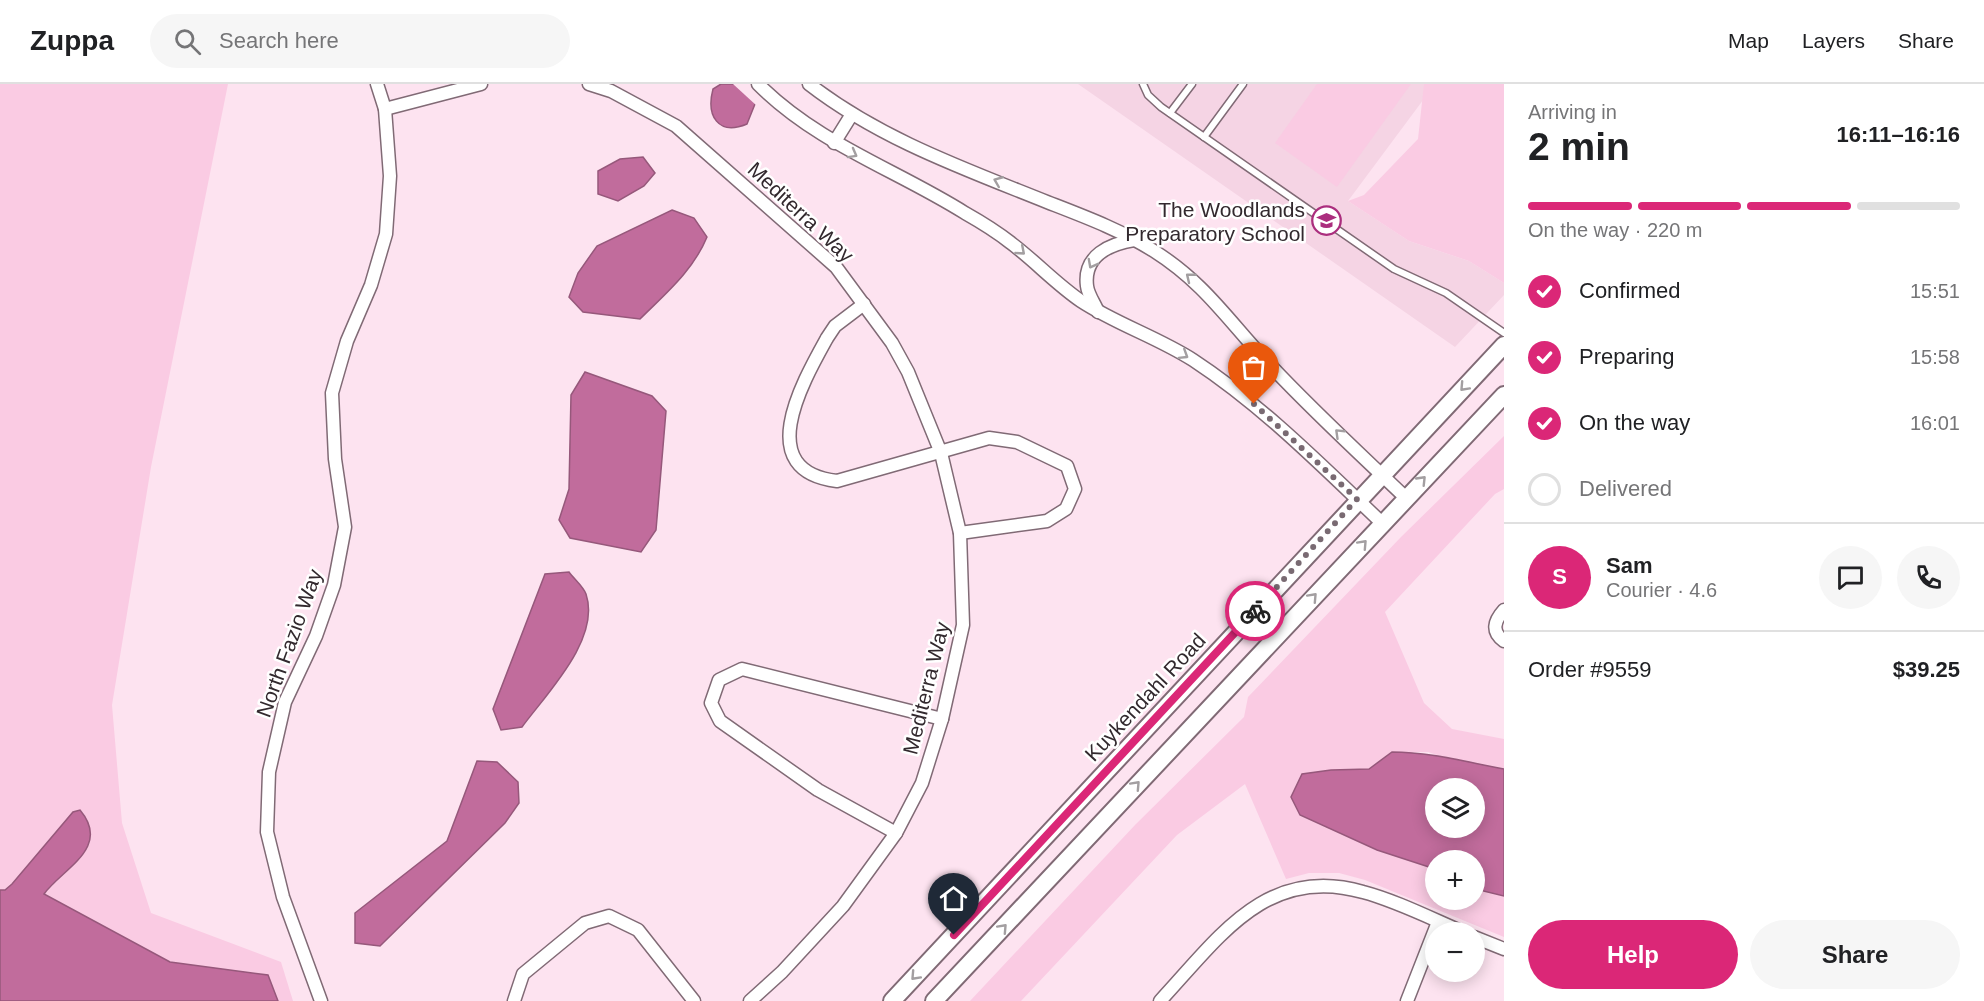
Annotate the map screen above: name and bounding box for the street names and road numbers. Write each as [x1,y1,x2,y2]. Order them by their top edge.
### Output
street label: Mediterra Way [744,157,859,267]
street label: North Fazio Way [252,565,327,720]
street label: Mediterra Way [898,619,954,757]
street label: Kuykendahl Road [1080,629,1210,765]

